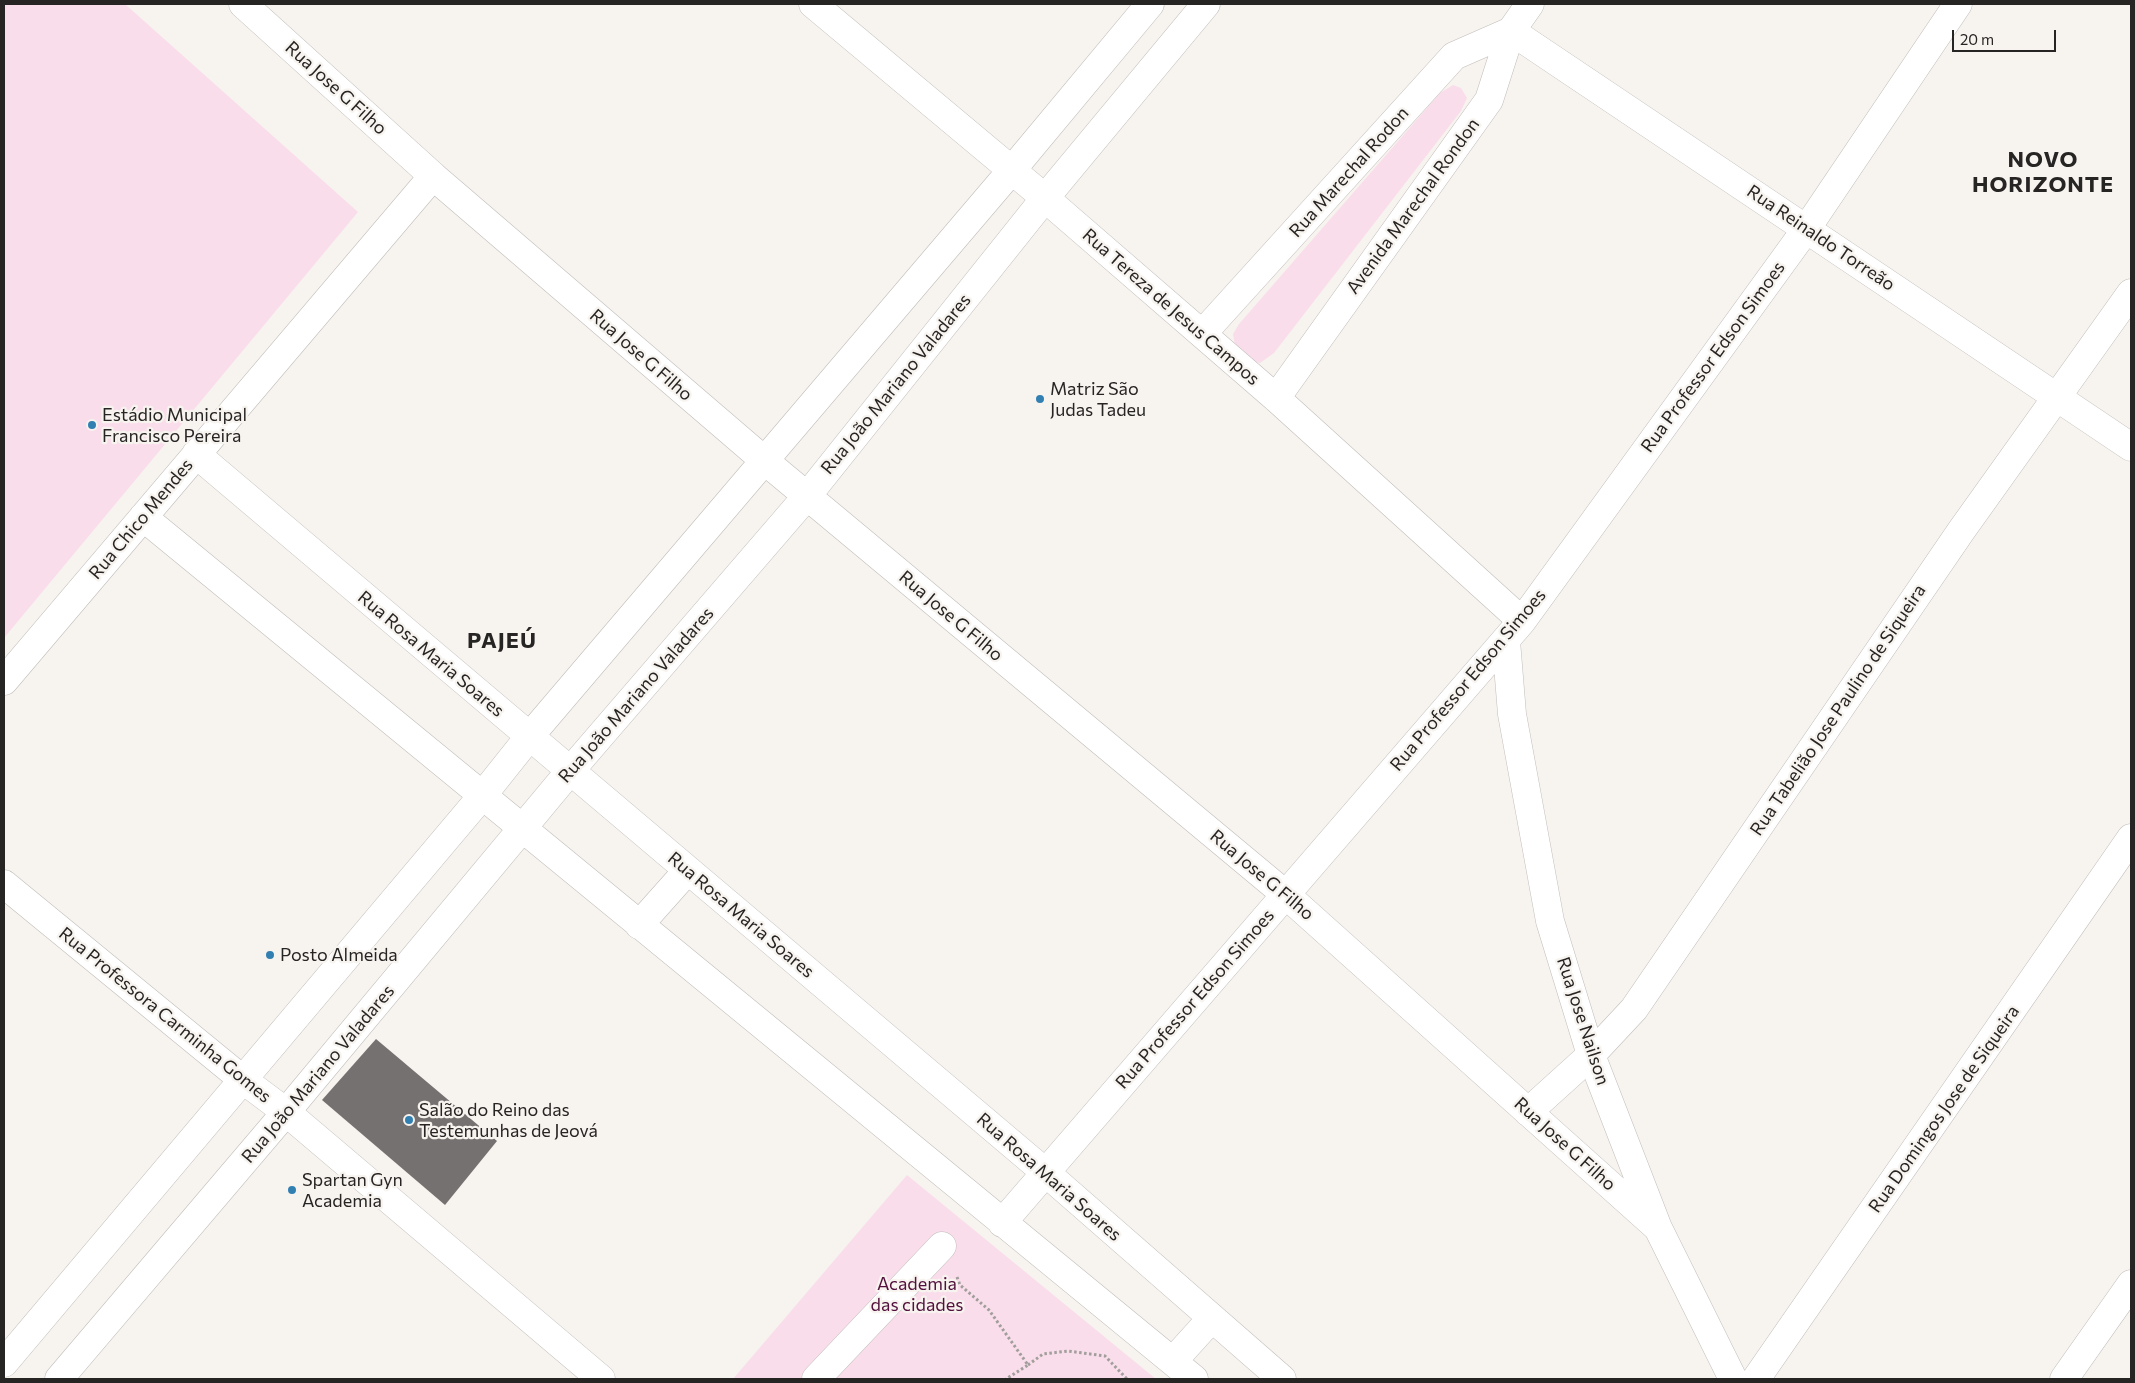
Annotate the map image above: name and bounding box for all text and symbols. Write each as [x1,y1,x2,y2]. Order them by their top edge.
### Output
scale bar [1955,20,2059,52]
text: 20 m [1960,30,1994,48]
street label: Rua Jose G Filho [281,37,391,139]
street label: Rua Marechal Rodon [1285,102,1413,242]
street label: Avenida Marechal Rondon [1342,114,1484,298]
district label: NOVO HORIZONTE [1971,147,2115,198]
street label: Rua Reinaldo Torreão [1743,180,1899,296]
street label: Rua Tereza de Jesus Campos [1078,224,1264,390]
street label: Rua Professor Edson Simoes [1636,257,1790,457]
street label: Rua João Mariano Valadares [817,289,975,479]
street label: Rua Jose G Filho [585,305,697,405]
place label: Matriz São Judas Tadeu [1050,378,1146,420]
marker: Matriz São Judas Tadeu [1034,393,1046,405]
place label: Estádio Municipal Francisco Pereira [102,404,247,446]
marker: Estádio Municipal Francisco Pereira [86,419,98,431]
street label: Rua Chico Mendes [84,454,198,584]
street label: Rua Jose G Filho [895,566,1007,666]
street label: Rua Tabelião Jose Paulino de Siqueira [1746,580,1930,840]
street label: Rua Professor Edson Simoes [1386,585,1550,775]
street label: Rua Rosa Maria Soares [353,586,509,722]
street label: Rua João Mariano Valadares [554,603,718,787]
district label: PAJEÚ [466,628,538,654]
street label: Rua Jose G Filho [1206,825,1318,925]
street label: Rua Rosa Maria Soares [663,847,819,983]
street label: Rua Professor Edson Simoes [1111,905,1279,1093]
street label: Rua Professora Carminha Gomes [54,923,276,1107]
place label: Posto Almeida [280,944,398,966]
marker: Posto Almeida [264,949,276,961]
street label: Rua Jose Nailson [1552,954,1614,1088]
street label: Rua João Mariano Valadares [237,981,399,1167]
street label: Rua Domingos Jose de Siqueira [1864,1001,2024,1217]
street label: Rua Jose G Filho [1510,1093,1620,1195]
place label: Salão do Reino das Testemunhas de Jeová [419,1099,598,1142]
street label: Rua Rosa Maria Soares [972,1108,1126,1246]
marker: Salão do Reino das Testemunhas de Jeová [403,1114,415,1126]
place label: Spartan Gyn Academia [302,1169,403,1212]
marker: Spartan Gyn Academia [286,1184,298,1196]
park label: Academia das cidades [871,1273,963,1316]

